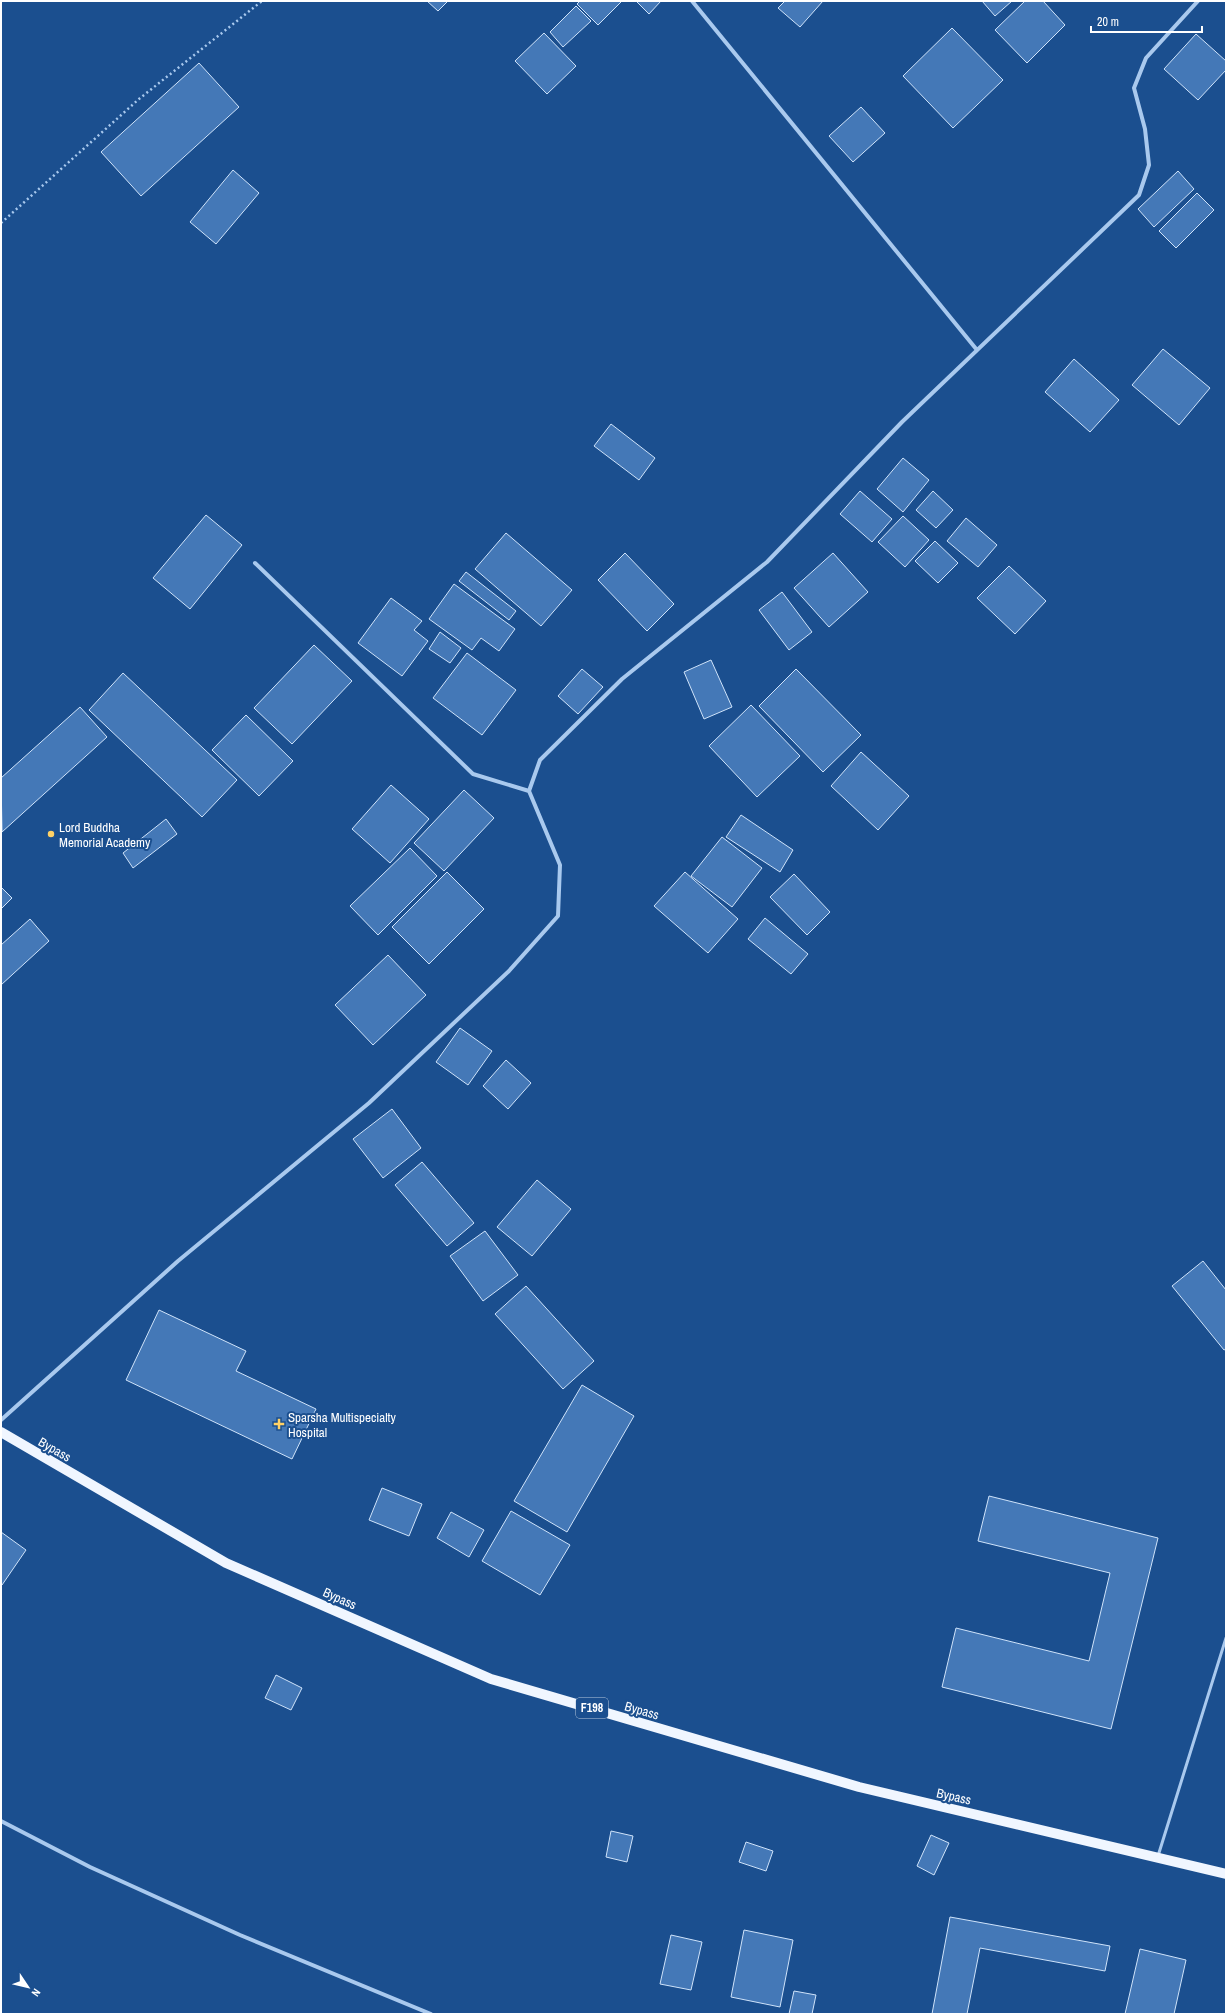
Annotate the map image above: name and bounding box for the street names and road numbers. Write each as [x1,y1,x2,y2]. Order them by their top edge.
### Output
street label: Bypass [35,1433,74,1466]
street label: Bypass [320,1584,359,1613]
street label: Bypass [623,1697,661,1723]
road number: F198 [576,1698,608,1718]
street label: Bypass [935,1784,973,1809]

